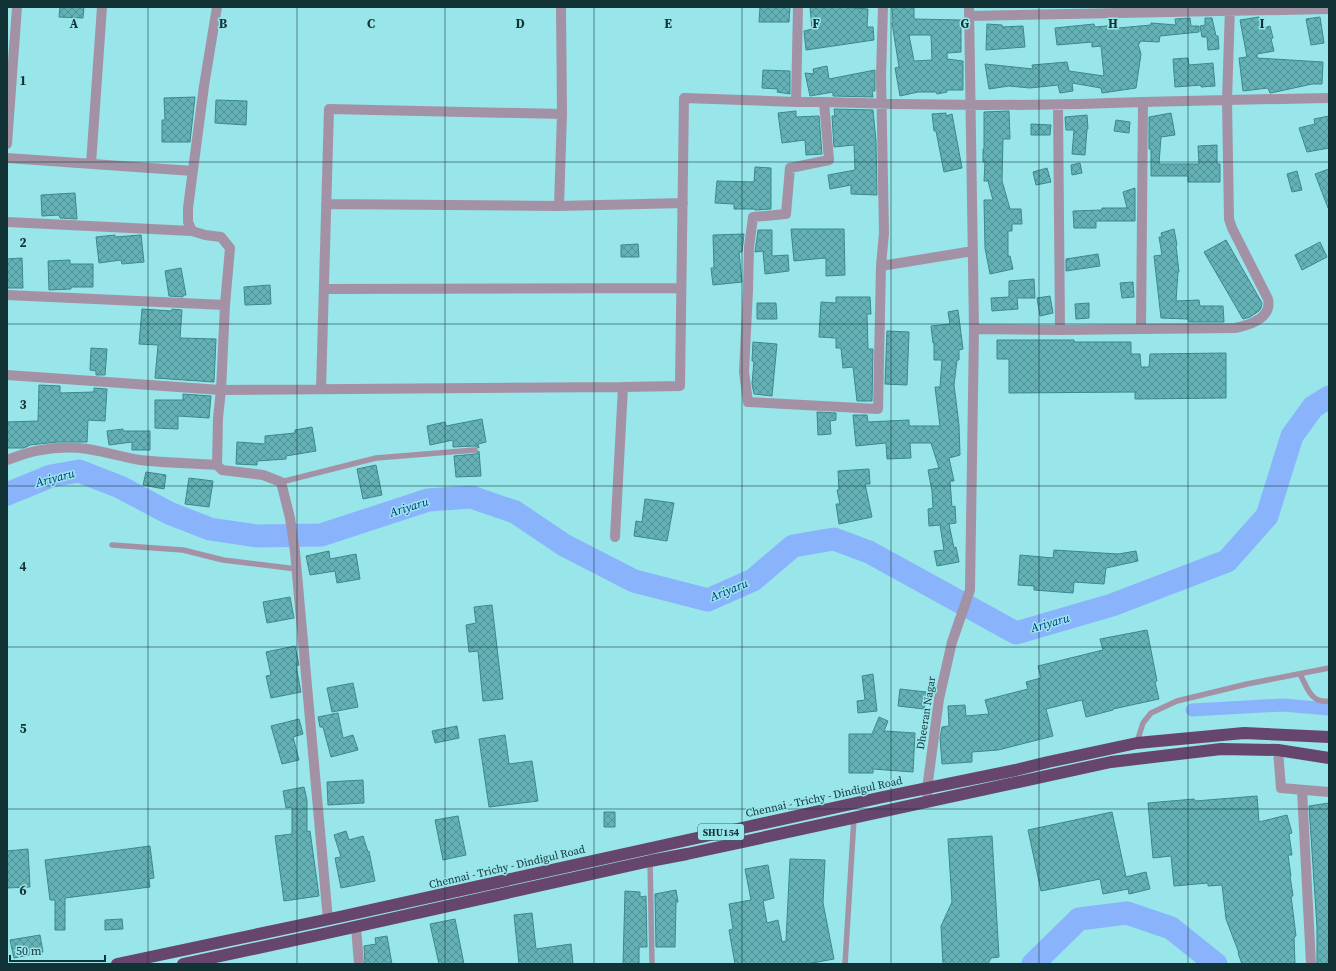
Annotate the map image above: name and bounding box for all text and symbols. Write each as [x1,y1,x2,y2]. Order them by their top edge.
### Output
text: A [70,15,79,32]
text: B [219,15,228,32]
text: C [367,15,375,32]
text: D [515,15,525,32]
text: E [664,15,672,32]
text: F [812,15,820,32]
text: G [961,15,970,32]
text: H [1108,15,1118,32]
text: I [1259,15,1265,32]
text: 1 [19,72,27,89]
text: 2 [19,234,27,251]
text: 3 [19,396,27,413]
water label: Ariyaru [33,465,76,491]
water label: Ariyaru [387,493,431,521]
text: 4 [19,558,27,575]
water label: Ariyaru [707,575,751,605]
water label: Ariyaru [1028,610,1071,636]
street label: Dheeran Nagar [913,675,939,751]
text: 5 [19,720,27,737]
street label: Chennai - Trichy - Dindigul Road [744,773,904,821]
road number: SHU154 [698,824,744,840]
street label: Chennai - Trichy - Dindigul Road [427,842,587,892]
text: 6 [19,882,27,899]
scale bar [10,937,105,963]
text: 50 m [16,943,42,959]

